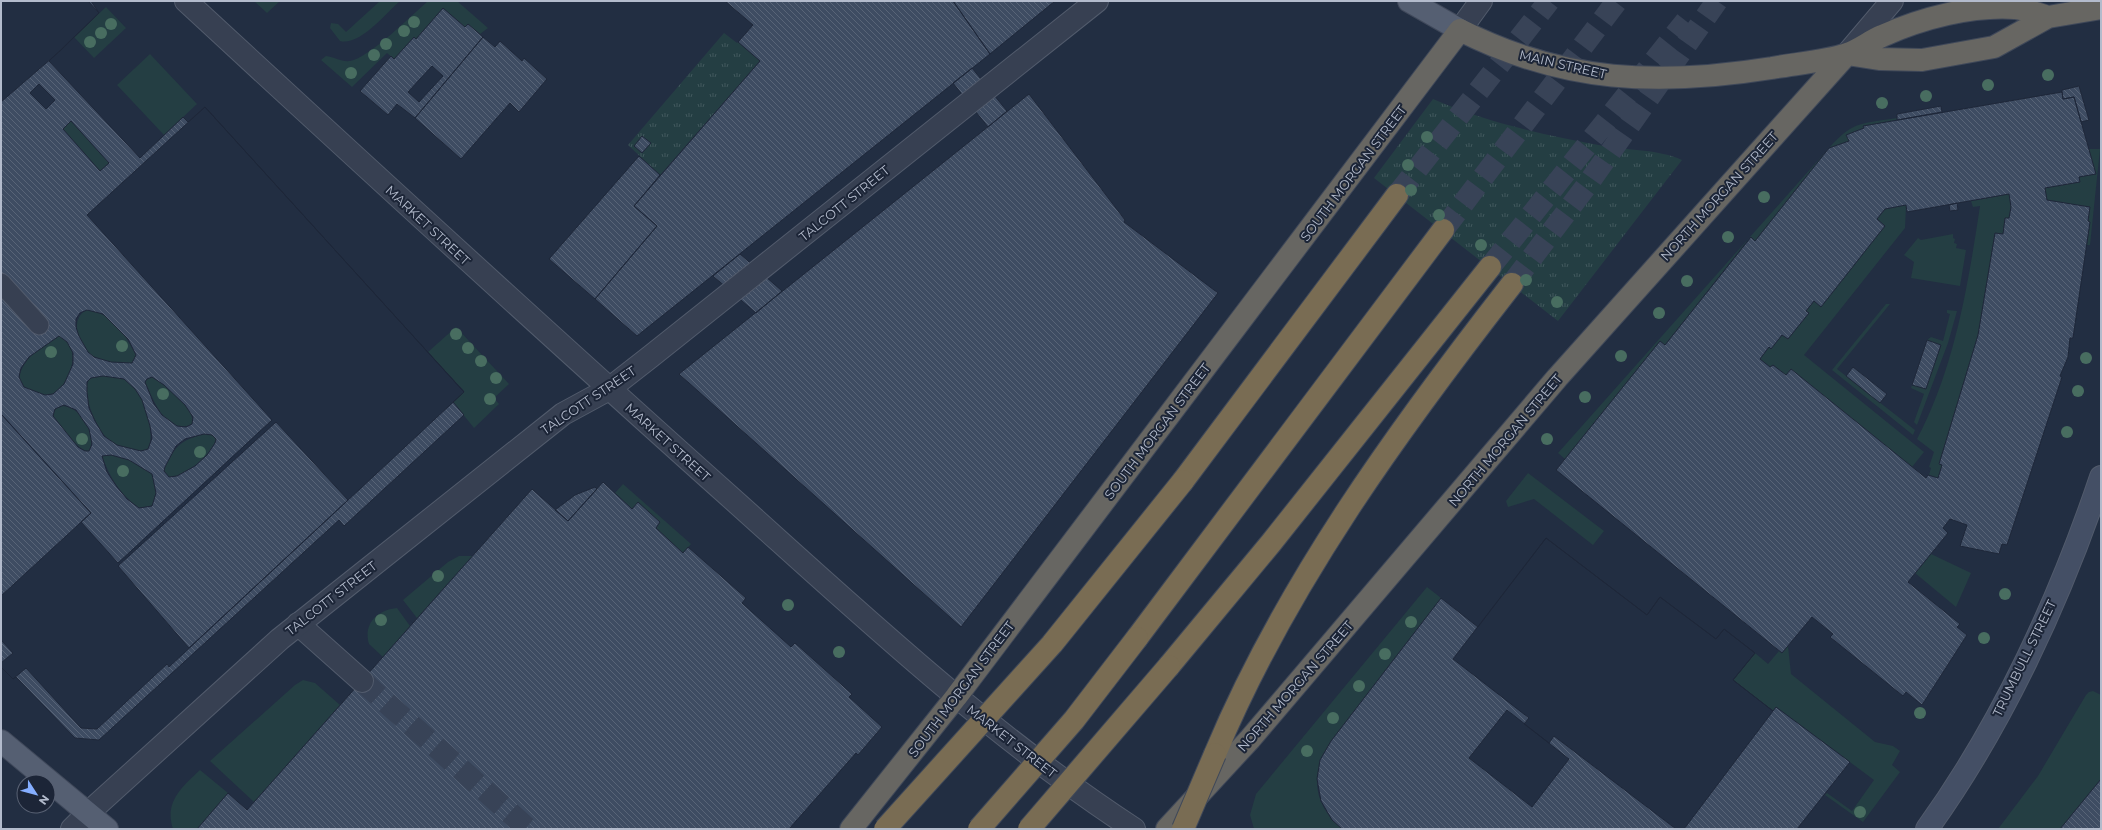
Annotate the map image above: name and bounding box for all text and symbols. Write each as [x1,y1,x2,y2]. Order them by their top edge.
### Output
street label: MAIN STREET [1518,46,1609,82]
street label: SOUTH MORGAN STREET [1297,101,1410,244]
street label: NORTH MORGAN STREET [1657,128,1781,264]
street label: TALCOTT STREET [796,161,893,244]
street label: MARKET STREET [382,182,474,269]
street label: SOUTH MORGAN STREET [1101,359,1214,502]
street label: TALCOTT STREET [537,362,639,438]
street label: NORTH MORGAN STREET [1445,370,1565,509]
street label: MARKET STREET [622,399,714,485]
street label: TALCOTT STREET [282,557,380,639]
street label: TRUMBULL STREET [1989,597,2059,719]
street label: SOUTH MORGAN STREET [905,617,1018,760]
street label: NORTH MORGAN STREET [1234,617,1356,755]
street label: MARKET STREET [964,701,1061,781]
north arrow [16,774,56,814]
text: N [36,792,52,808]

